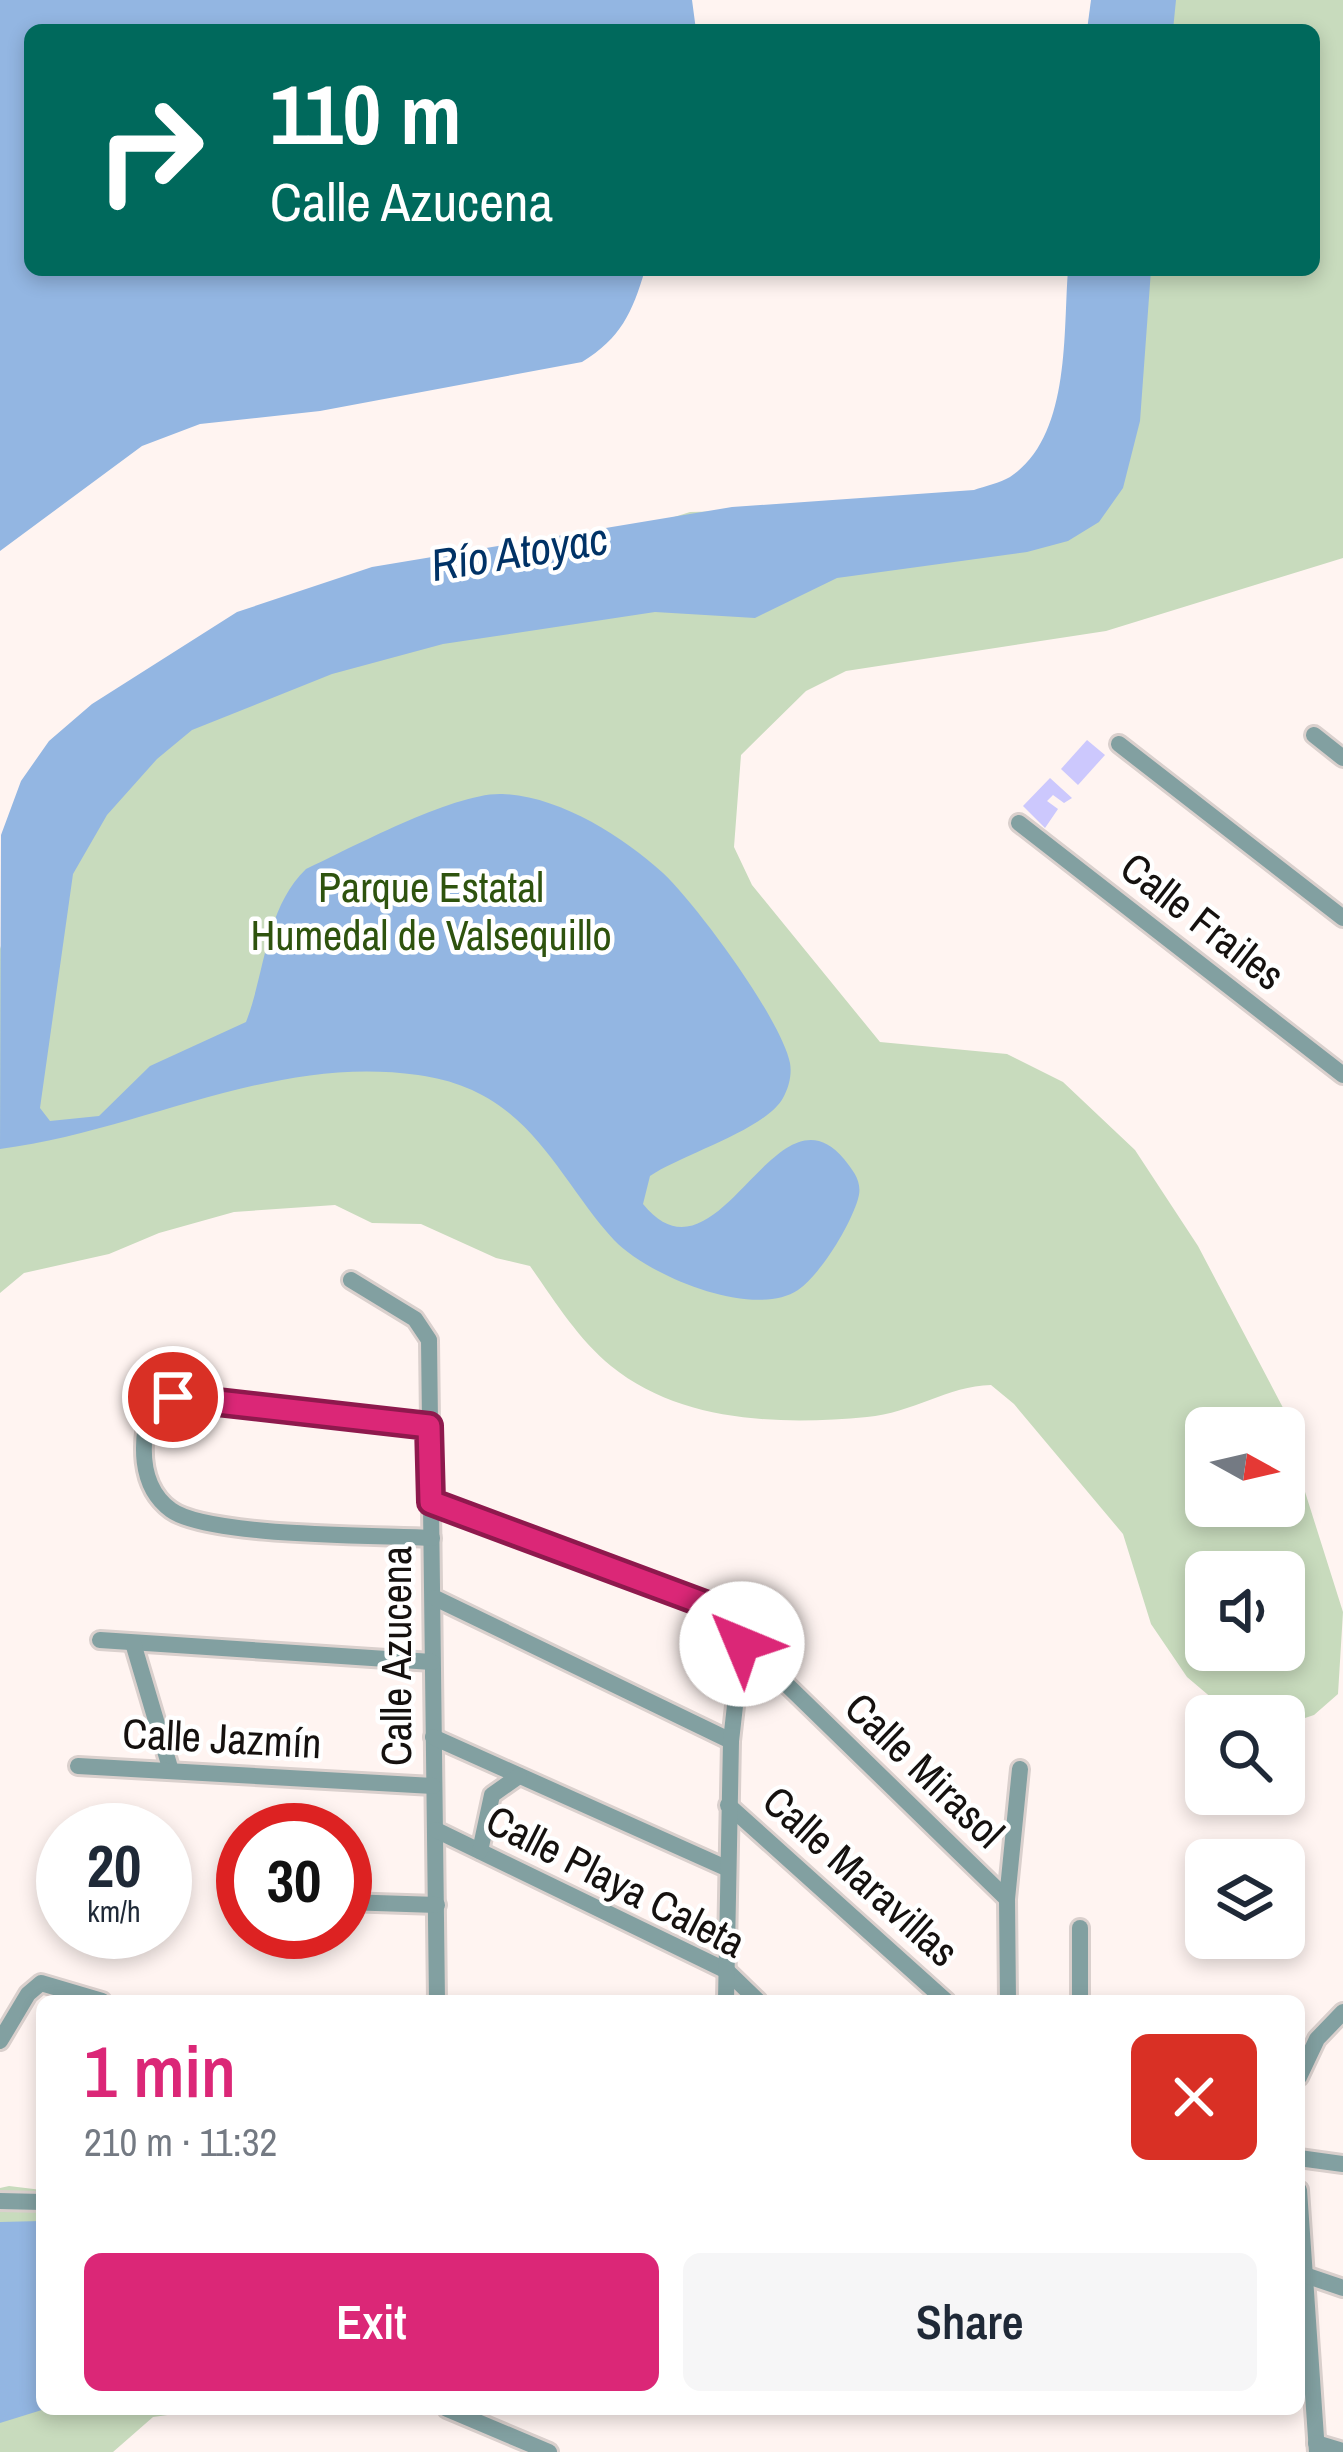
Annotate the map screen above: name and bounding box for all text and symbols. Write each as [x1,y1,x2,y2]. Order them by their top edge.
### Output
text: 110 m [270,57,462,170]
icon: right [72,72,228,228]
text: Calle Azucena [270,165,553,238]
water label: Río Atoyac [426,507,612,595]
street label: Calle Frailes [1110,839,1296,1003]
park label: Parque Estatal Humedal de Valsequillo [250,859,612,963]
pin [122,1346,224,1448]
icon: arrive [140,1364,206,1430]
north arrow [1185,1407,1305,1527]
map controls [1185,1407,1305,1959]
street label: Calle Azucena [368,1546,424,1766]
button: sound [1185,1551,1305,1671]
position arrow [679,1581,805,1707]
street label: Calle Mirasol [833,1680,1017,1860]
button: search [1185,1695,1305,1815]
street label: Calle Jazmín [121,1705,323,1771]
street label: Calle Maravillas [751,1773,971,1979]
street label: Calle Playa Caleta [477,1792,755,1970]
speed limit sign: 30 [216,1803,372,1959]
text: 20 [87,1825,141,1906]
button: layers [1185,1839,1305,1959]
text: km/h [87,1891,141,1931]
text: 1 min [84,2022,236,2119]
button: close [1131,2034,1257,2160]
text: 210 m · 11:32 [84,2116,277,2168]
button: Exit [84,2253,659,2391]
button: Share [683,2253,1257,2391]

